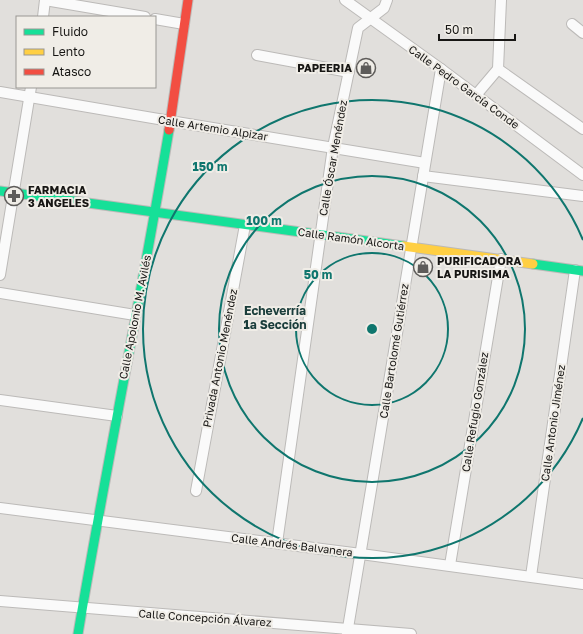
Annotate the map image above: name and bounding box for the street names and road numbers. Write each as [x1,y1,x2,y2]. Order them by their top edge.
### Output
street label: Calle Pedro García Conde [406,42,522,131]
street label: Calle Óscar Menéndez [316,99,349,217]
street label: Calle Artemio Alpizar [157,112,270,143]
street label: Calle Ramón Alcorta [297,225,405,252]
street label: Calle Apolonio M. Avilés [116,253,153,380]
street label: Calle Bartolomé Gutiérrez [376,282,411,419]
street label: Privada Antonio Menéndez [200,287,239,428]
street label: Calle Refugio González [459,351,490,473]
street label: Calle Antonio Jiménez [538,363,567,482]
street label: Calle Andrés Balvanera [231,531,354,558]
street label: Calle Concepción Álvarez [138,606,272,629]

